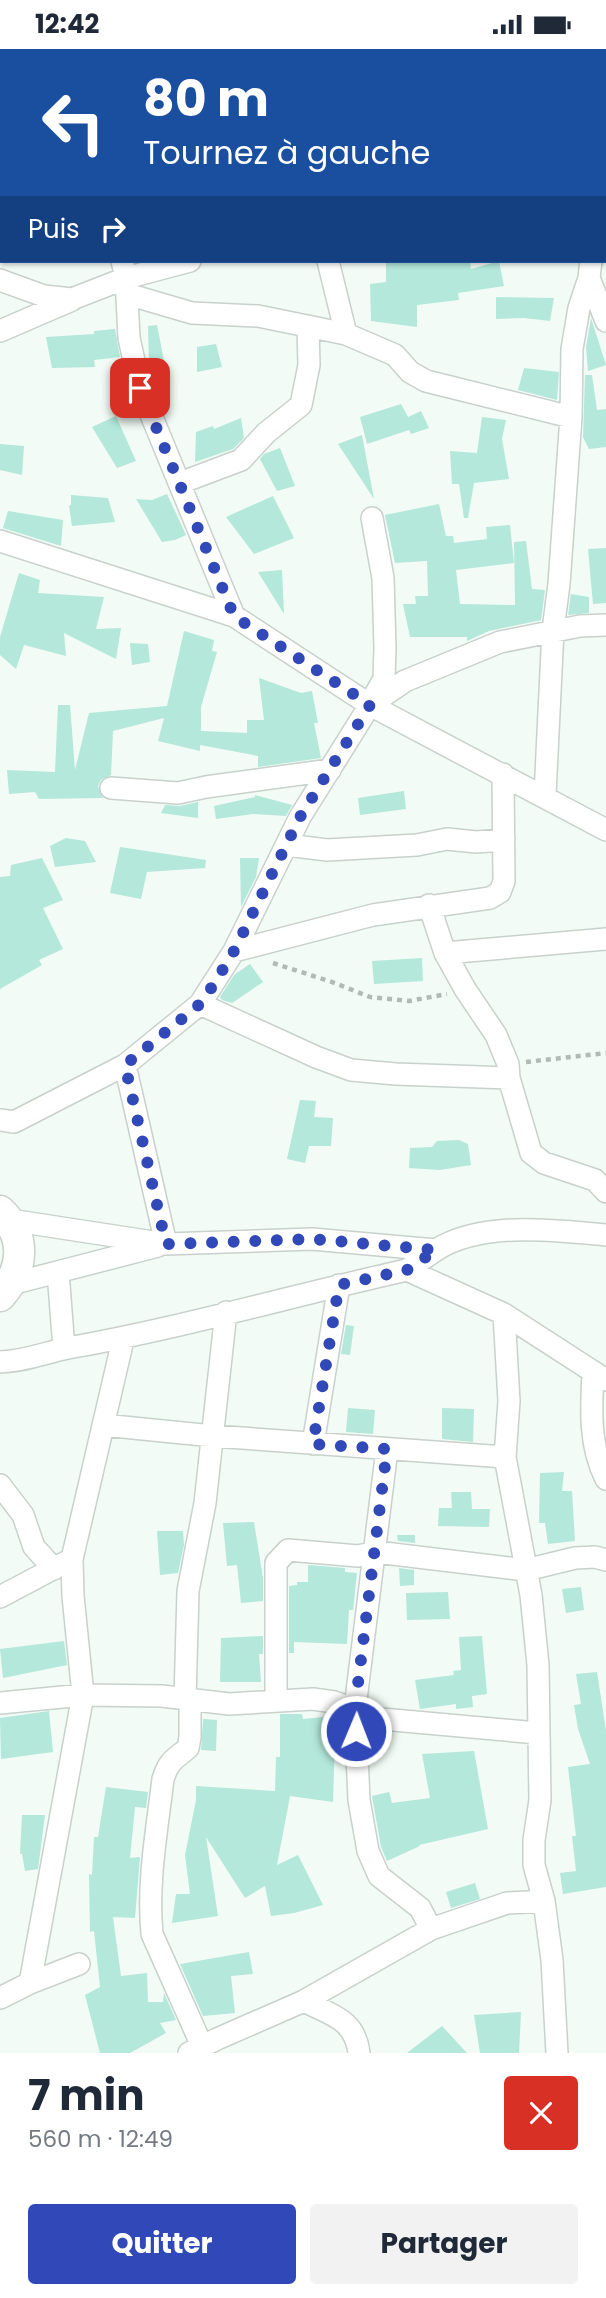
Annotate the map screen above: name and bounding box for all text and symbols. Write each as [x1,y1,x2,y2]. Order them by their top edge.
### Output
text: 12:42 [35,6,99,42]
text: 80 m [143,65,269,133]
icon: left [28,77,119,168]
text: Tournez à gauche [143,130,430,175]
icon: right [94,210,132,248]
text: Puis [28,211,80,247]
pin [110,358,170,418]
icon: arrive [121,369,159,407]
position arrow [319,1694,393,1768]
text: 7 min [28,2066,145,2125]
button: close [504,2076,578,2150]
text: 560 m · 12:49 [28,2123,173,2155]
button: Quitter [28,2204,296,2284]
button: Partager [310,2204,578,2284]

